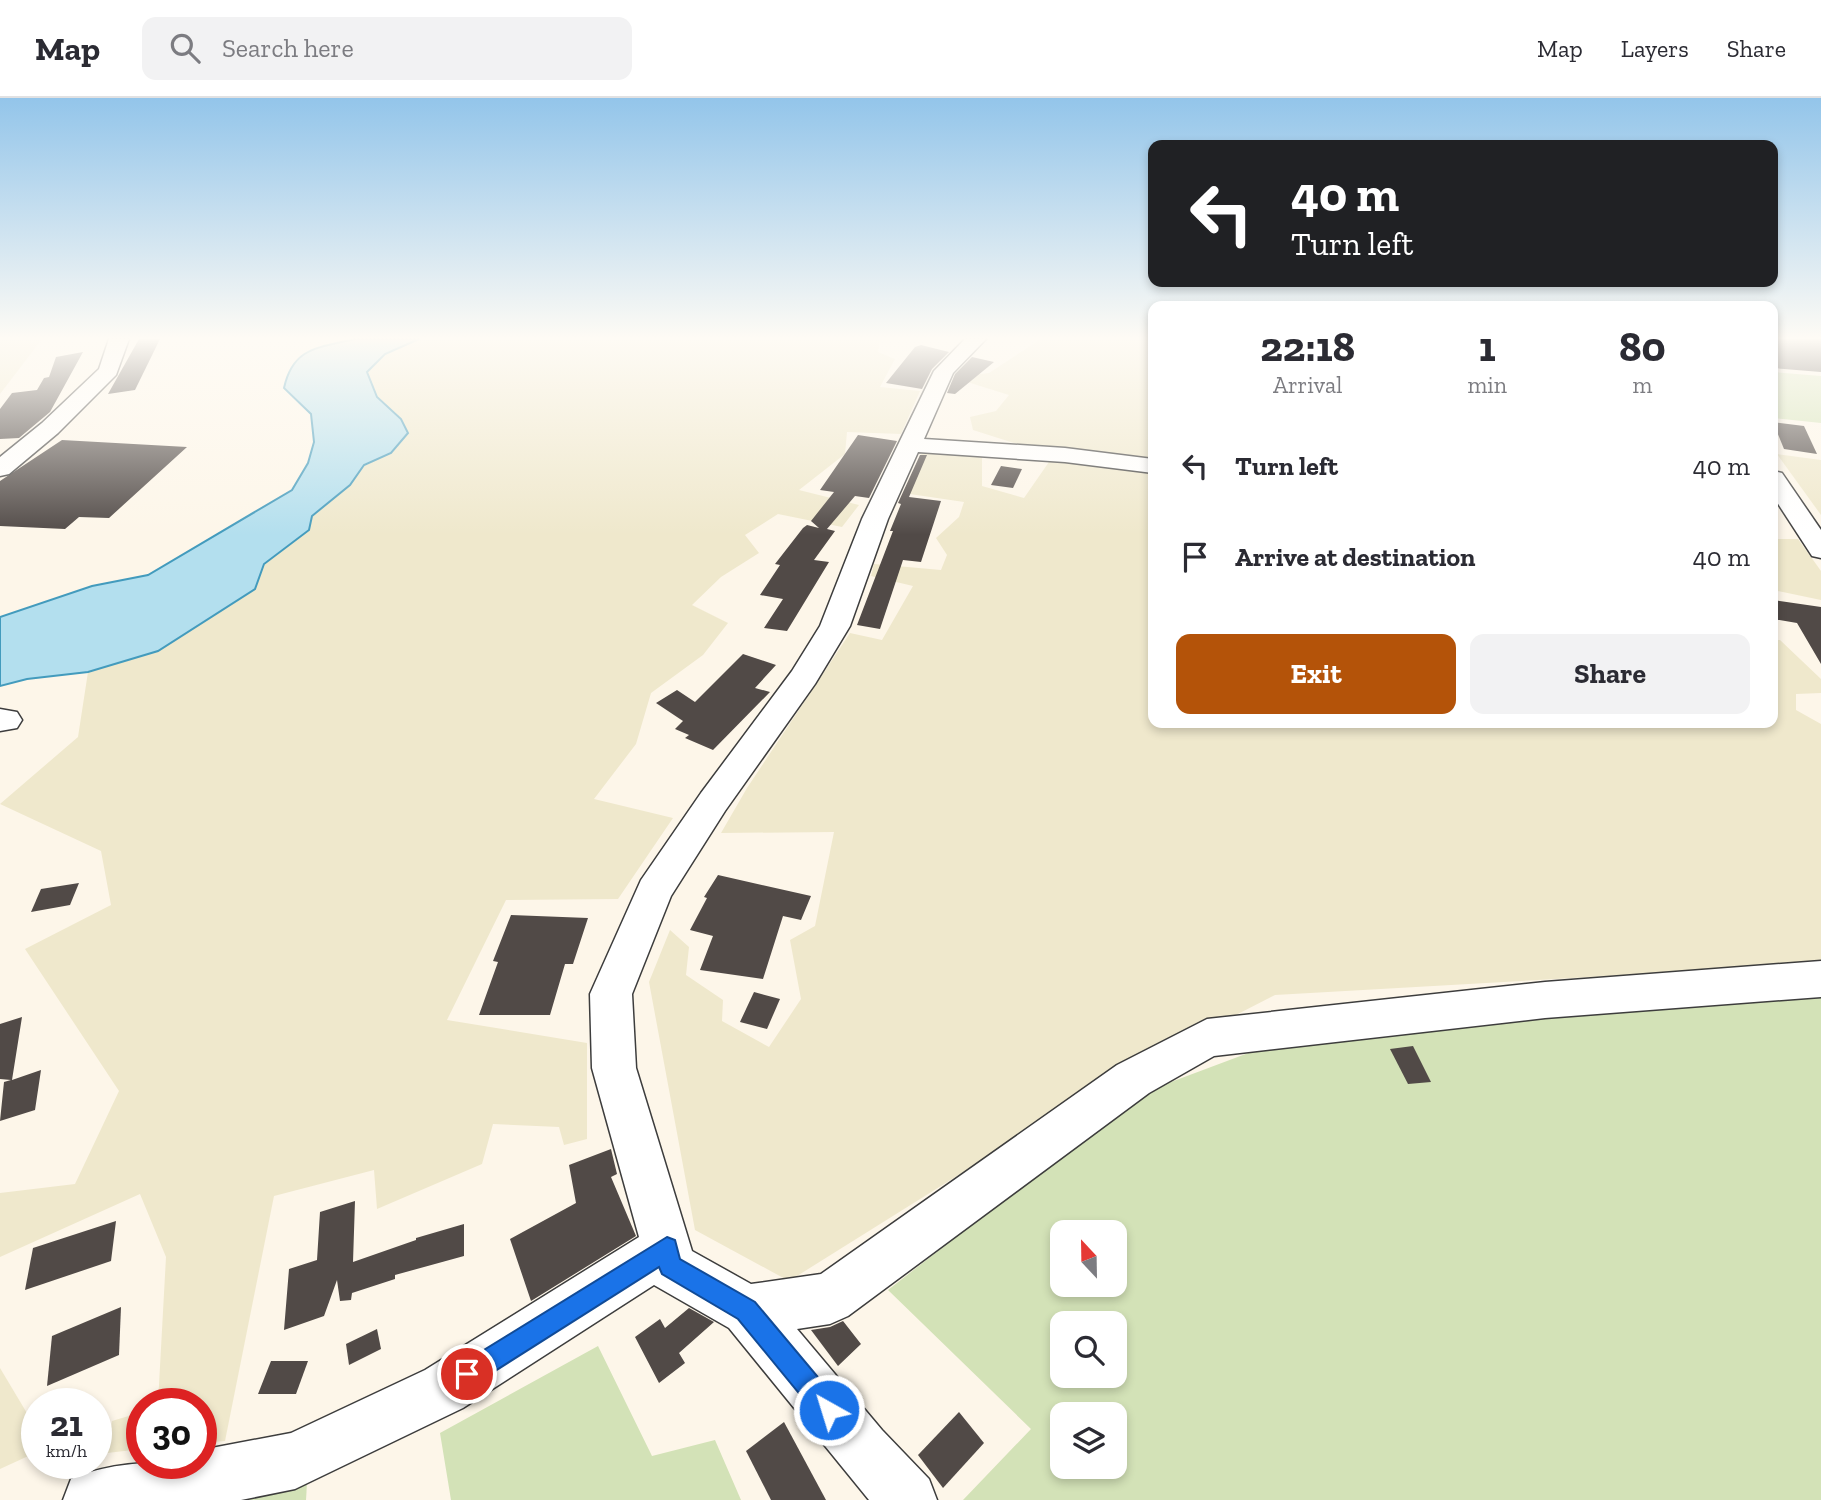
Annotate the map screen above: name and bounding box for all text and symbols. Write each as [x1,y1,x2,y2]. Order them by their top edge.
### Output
search box [142,17,632,80]
text: Map [35,29,100,68]
icon: search [166,29,204,67]
text: Search here [222,32,354,64]
text: Map [1537,34,1583,63]
text: Layers [1621,34,1689,63]
text: Share [1727,34,1786,63]
text: 40 m [1291,165,1399,224]
icon: left [1176,168,1267,259]
text: Turn left [1291,225,1413,263]
text: 22:18 [1260,321,1355,372]
text: 1 [1479,321,1496,372]
text: 80 [1619,321,1666,372]
text: Arrival [1273,371,1342,399]
text: min [1467,371,1507,399]
text: m [1632,371,1652,399]
icon: left [1176,447,1214,485]
text: Turn left [1235,450,1338,482]
text: 40 m [1693,450,1750,482]
icon: arrive [1176,538,1214,576]
text: Arrive at destination [1235,541,1475,573]
text: 40 m [1693,541,1750,573]
button: Exit [1176,634,1456,714]
button: Share [1470,634,1750,714]
north arrow [1050,1220,1127,1297]
map controls [1050,1220,1127,1479]
button: search [1050,1311,1127,1388]
pin [437,1344,497,1404]
icon: arrive [448,1355,486,1393]
position arrow [792,1373,866,1447]
speed limit sign: 30 [126,1388,217,1479]
button: layers [1050,1402,1127,1479]
text: 21 [50,1403,83,1445]
text: km/h [46,1440,87,1462]

